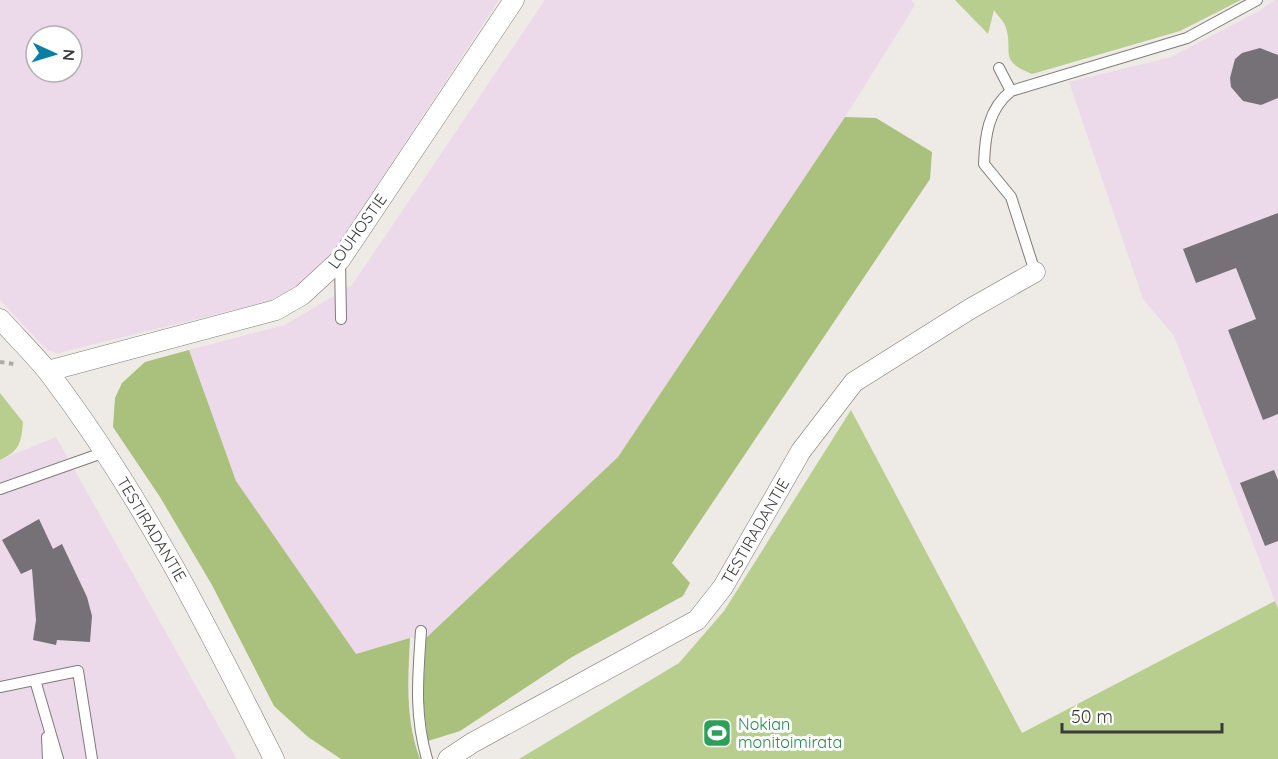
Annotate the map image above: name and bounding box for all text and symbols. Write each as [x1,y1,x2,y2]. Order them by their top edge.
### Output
north arrow [24,24,84,84]
text: N [59,48,79,62]
street label: LOUHOSTIE [323,190,391,272]
street label: TESTIRADANTIE [113,473,191,585]
street label: TESTIRADANTIE [717,475,793,587]
scale bar [1062,696,1222,734]
text: 50 m [1071,705,1113,728]
place label: Nokian monitoimirata [738,714,842,752]
sports icon: Nokian monitoimirata [701,717,733,749]

